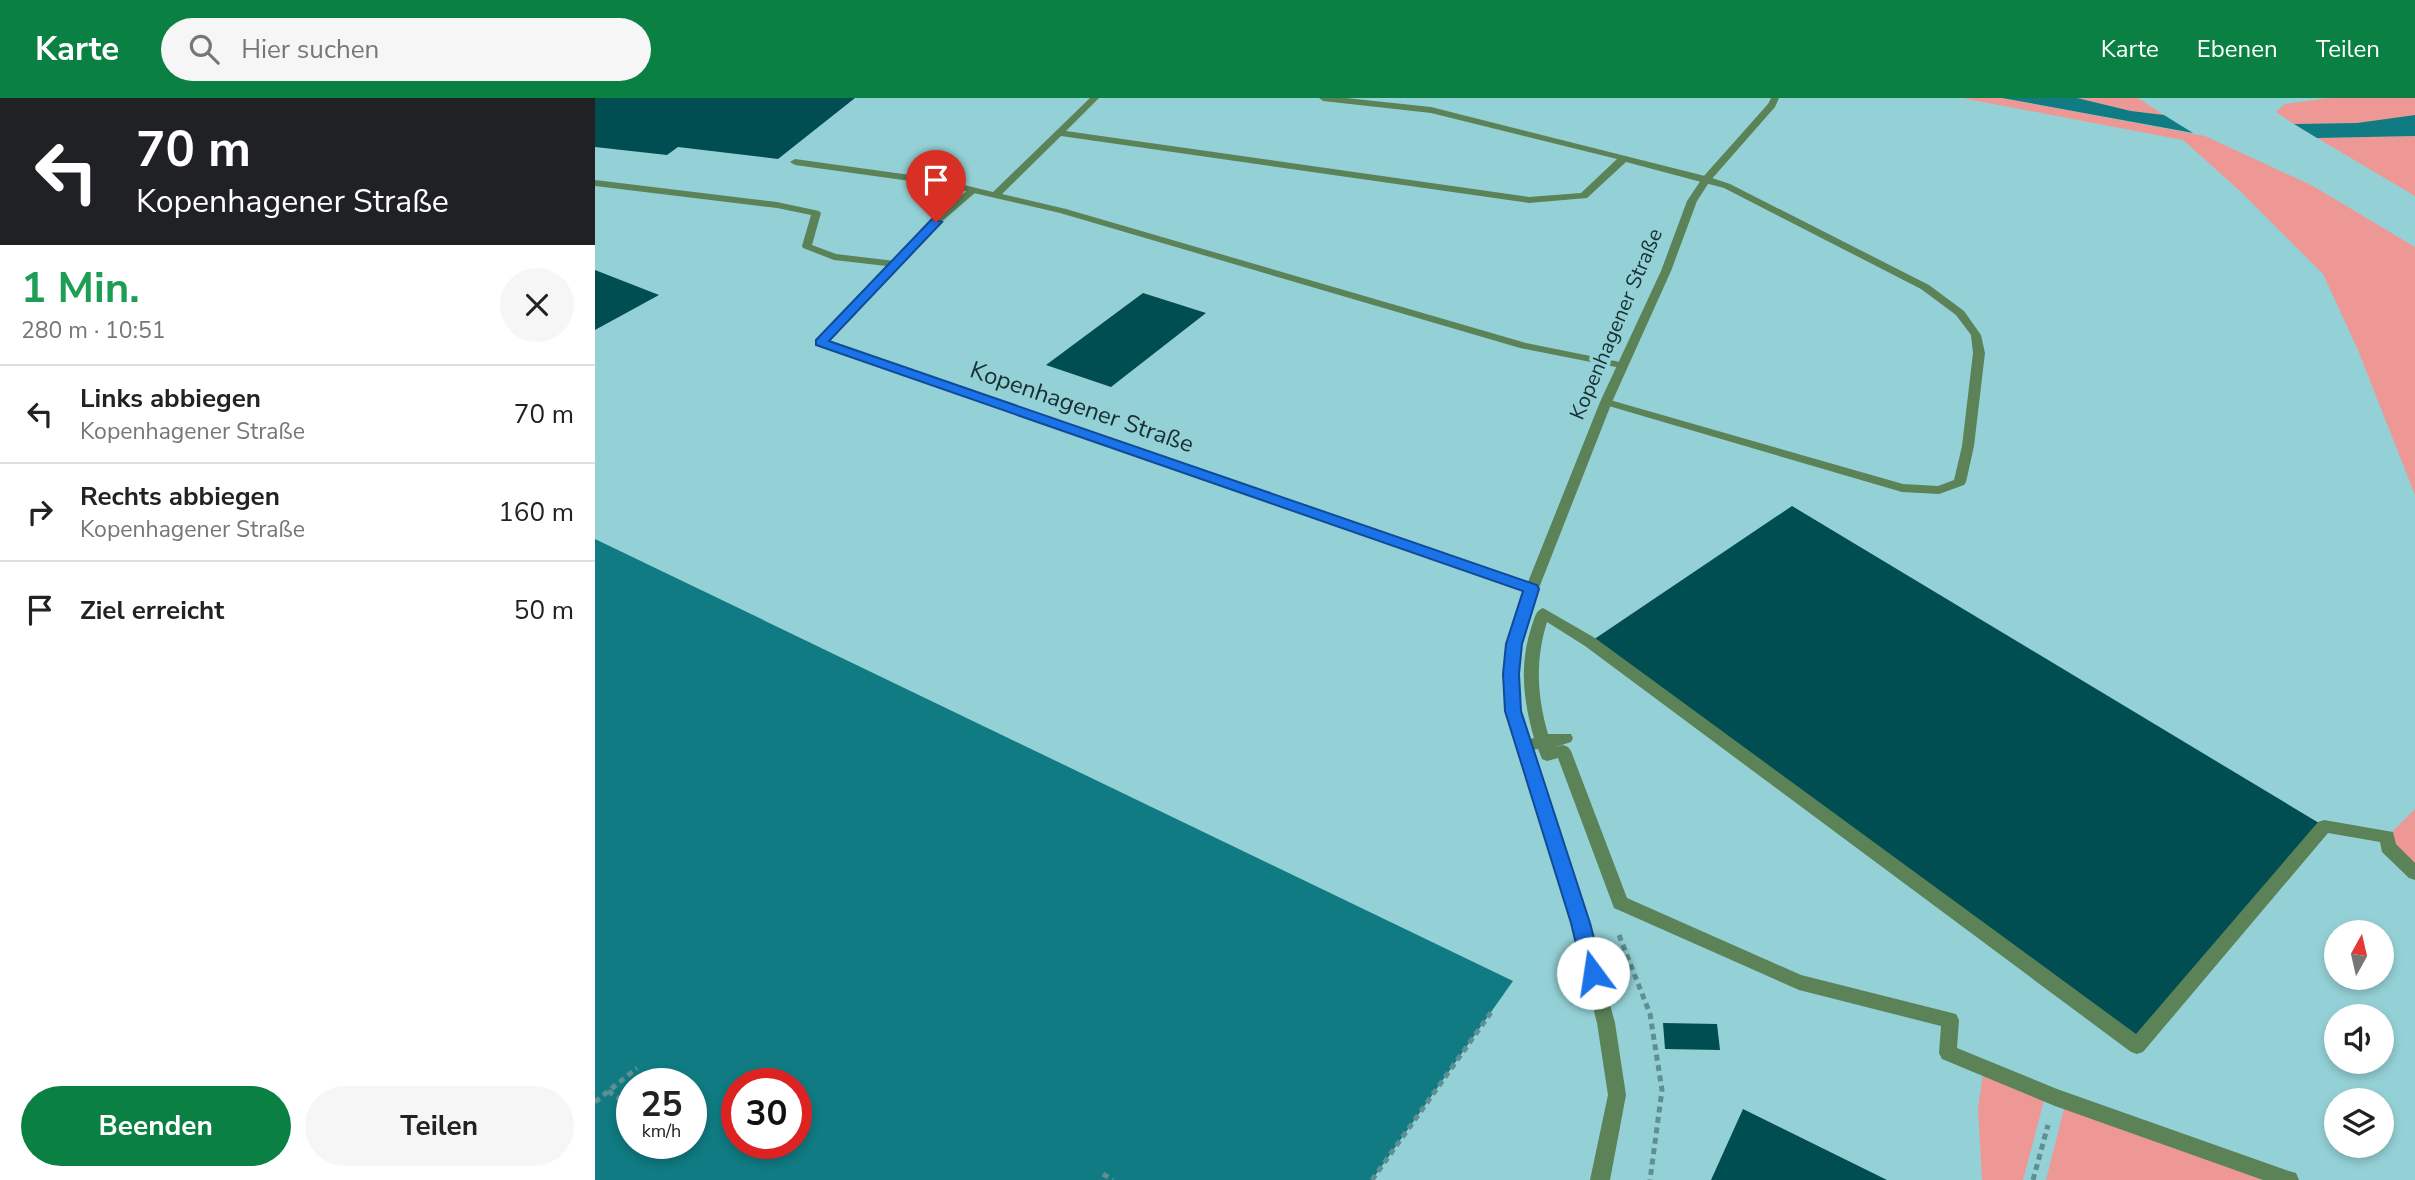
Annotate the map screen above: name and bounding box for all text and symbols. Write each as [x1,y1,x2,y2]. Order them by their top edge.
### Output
search box [161,18,651,81]
text: Karte [35,27,119,72]
icon: search [185,30,223,68]
text: Hier suchen [241,32,379,67]
text: Karte [2101,33,2159,65]
text: Ebenen [2197,33,2278,65]
text: Teilen [2316,33,2380,65]
text: 70 m [136,116,251,183]
icon: left [21,126,112,217]
pin [906,150,966,222]
icon: arrive [917,161,955,199]
text: Kopenhagener Straße [136,180,449,223]
street label: Kopenhagener Straße [1563,224,1669,424]
text: 1 Min. [21,260,140,317]
button: close [500,268,574,342]
text: 280 m · 10:51 [21,315,166,346]
street label: Kopenhagener Straße [966,354,1198,460]
text: Links abbiegen [80,381,261,416]
icon: left [21,395,59,433]
text: 70 m [514,397,574,432]
text: Kopenhagener Straße [80,416,305,447]
text: Rechts abbiegen [80,479,280,514]
icon: right [21,493,59,531]
text: 160 m [498,495,574,530]
text: Kopenhagener Straße [80,514,305,545]
icon: arrive [21,591,59,629]
text: Ziel erreicht [80,593,224,628]
text: 50 m [514,593,574,628]
north arrow [2324,920,2394,990]
map controls [2324,920,2394,1158]
position arrow [1556,936,1630,1010]
button: sound [2324,1004,2394,1074]
speed limit sign: 30 [721,1068,812,1159]
text: 25 [640,1081,683,1128]
button: Beenden [21,1086,291,1166]
button: Teilen [305,1086,574,1166]
button: layers [2324,1088,2394,1158]
text: km/h [642,1119,681,1143]

